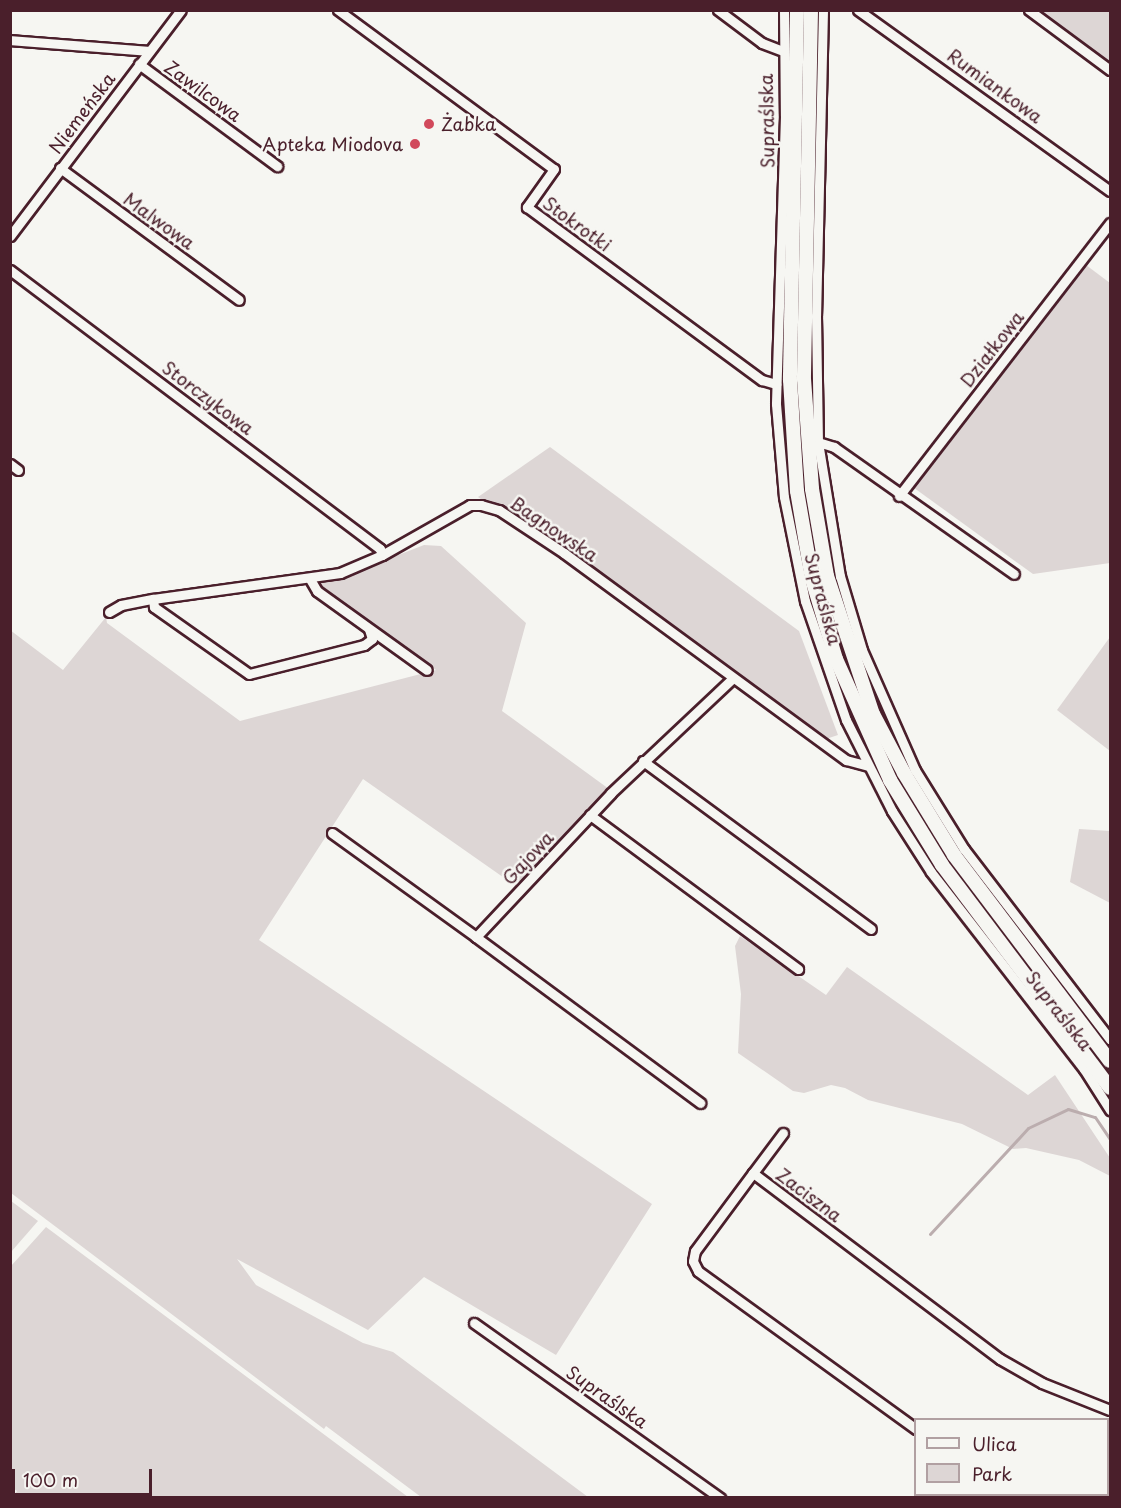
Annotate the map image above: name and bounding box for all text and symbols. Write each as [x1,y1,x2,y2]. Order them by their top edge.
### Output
street label: Rumiankowa [943,44,1047,128]
street label: Zawilcowa [160,56,246,126]
street label: Niemeńska [45,68,119,158]
street label: Supraślska [755,74,779,168]
place label: Żabka [441,113,496,135]
marker: Żabka [422,117,436,131]
place label: Apteka Miodova [262,133,403,155]
marker: Apteka Miodova [408,137,422,151]
street label: Malwowa [119,188,199,254]
street label: Stokrotki [539,192,615,256]
street label: Działkowa [956,307,1028,391]
street label: Storczykowa [158,357,258,439]
street label: Bagnowska [506,492,602,566]
street label: Supraślska [800,551,846,647]
street label: Gajowa [498,827,558,889]
street label: Supraślska [1021,967,1097,1055]
street label: Zaciszna [772,1163,846,1227]
street label: Supraślska [562,1361,652,1433]
legend [914,1418,1109,1496]
text: Ulica [972,1430,1017,1457]
scale bar [15,1457,154,1495]
text: Park [972,1460,1012,1487]
text: 100 m [23,1466,78,1493]

